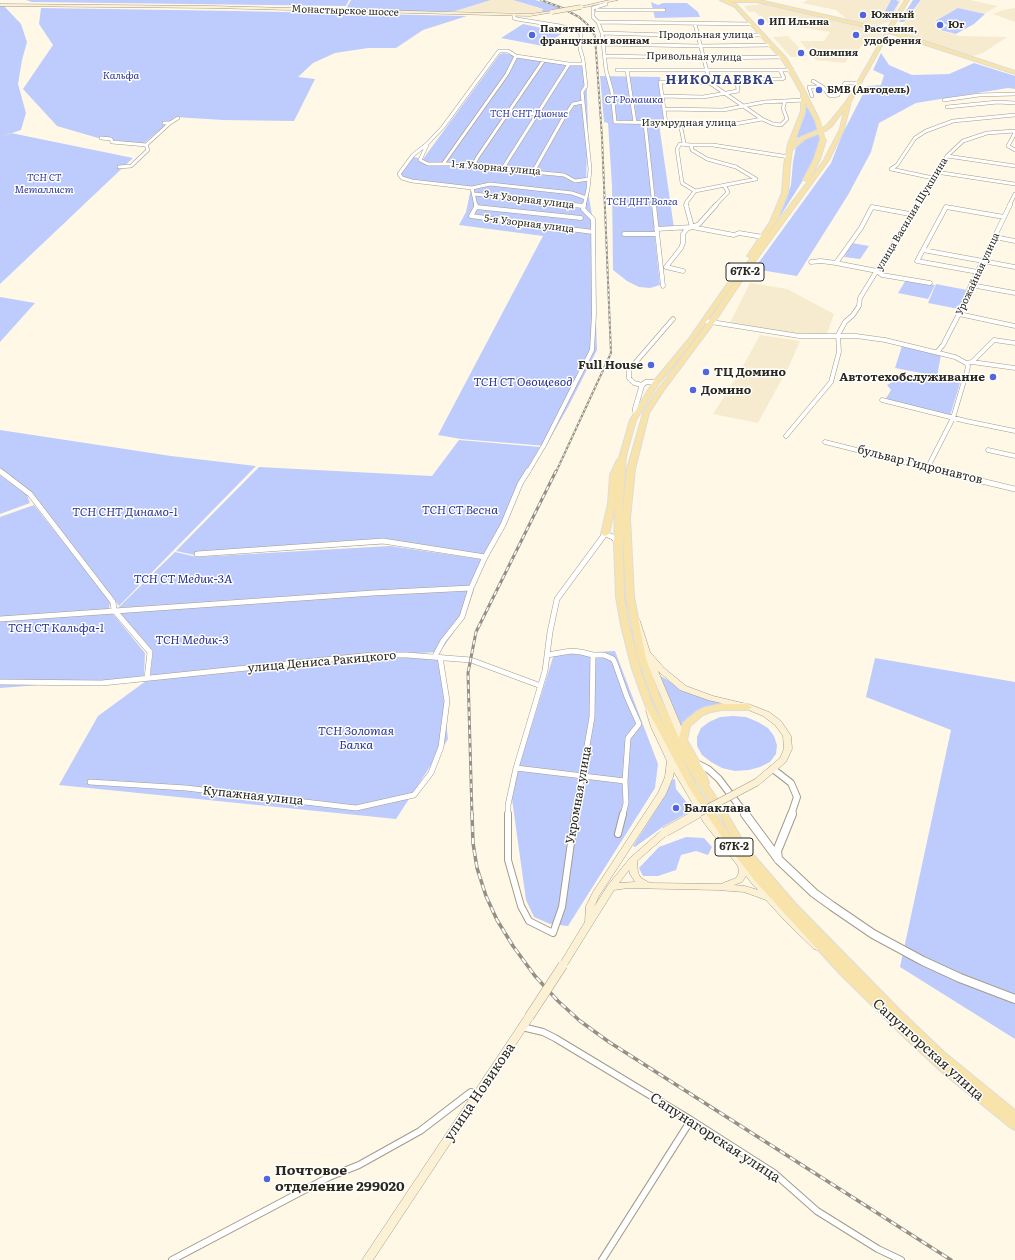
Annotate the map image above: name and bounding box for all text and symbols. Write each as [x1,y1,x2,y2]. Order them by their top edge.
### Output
street label: Монастырское шоссе [291,3,399,19]
place label: Южный [871,9,914,21]
marker: Южный [858,10,868,20]
place label: ИП Ильина [769,16,829,28]
marker: ИП Ильина [756,17,766,27]
place label: Юг [948,19,964,31]
marker: Юг [935,20,945,30]
place label: Памятник французким воинам [540,23,650,46]
place label: Растения, удобрения [864,23,921,46]
street label: Продольная улица [659,29,753,41]
marker: Памятник французким воинам [527,30,537,40]
marker: Растения, удобрения [851,30,861,40]
place label: Олимпия [809,47,858,59]
marker: Олимпия [796,48,806,58]
street label: Привольная улица [646,50,742,64]
park label: Кальфа [103,70,139,82]
district label: НИКОЛАЕВКА [666,72,774,88]
place label: БМВ (Автодель) [827,84,910,96]
marker: БМВ (Автодель) [814,85,824,95]
park label: СТ Ромашка [605,94,663,106]
park label: ТСН СНТ Дионис [490,108,568,120]
street label: Изумрудная улица [642,117,736,129]
street label: улица Василия Шукшина [874,155,950,273]
street label: 1-я Узорная улица [451,158,541,178]
park label: ТСН СТ Металлист [15,172,73,196]
street label: 3-я Узорная улица [483,188,575,212]
park label: ТСН ДНТ Волга [606,196,678,208]
street label: 5-я Узорная улица [483,213,575,235]
street label: Урожайная улица [954,231,1002,317]
road number: 67К-2 [726,263,764,281]
place label: Full House [578,358,643,372]
marker: Full House [646,360,656,370]
place label: ТЦ Домино [714,365,786,379]
marker: ТЦ Домино [701,367,711,377]
place label: Автотехобслуживание [839,370,985,384]
marker: Автотехобслуживание [988,372,998,382]
park label: ТСН СТ Овощевод [473,375,573,389]
place label: Домино [701,383,751,397]
marker: Домино [688,385,698,395]
street label: бульвар Гидронавтов [856,442,984,488]
park label: ТСН СТ Весна [422,503,498,517]
park label: ТСН СНТ Динамо-1 [72,505,178,519]
park label: ТСН СТ Медик-3А [134,572,232,586]
park label: ТСН СТ Кальфа-1 [8,621,104,635]
park label: ТСН Медик-3 [156,633,228,647]
street label: улица Дениса Ракицкого [247,648,397,676]
park label: ТСН Золотая Балка [318,724,394,752]
street label: Укромная улица [563,745,595,845]
street label: Купажная улица [202,784,304,808]
place label: Балаклава [684,801,751,815]
marker: Балаклава [671,803,681,813]
road number: 67К-2 [715,838,753,856]
street label: Сапунгорская улица [869,995,987,1105]
street label: улица Новикова [441,1040,519,1144]
street label: Сапунагорская улица [647,1090,783,1186]
place label: Почтовое отделение 299020 [275,1163,405,1196]
marker: Почтовое отделение 299020 [262,1174,272,1184]

